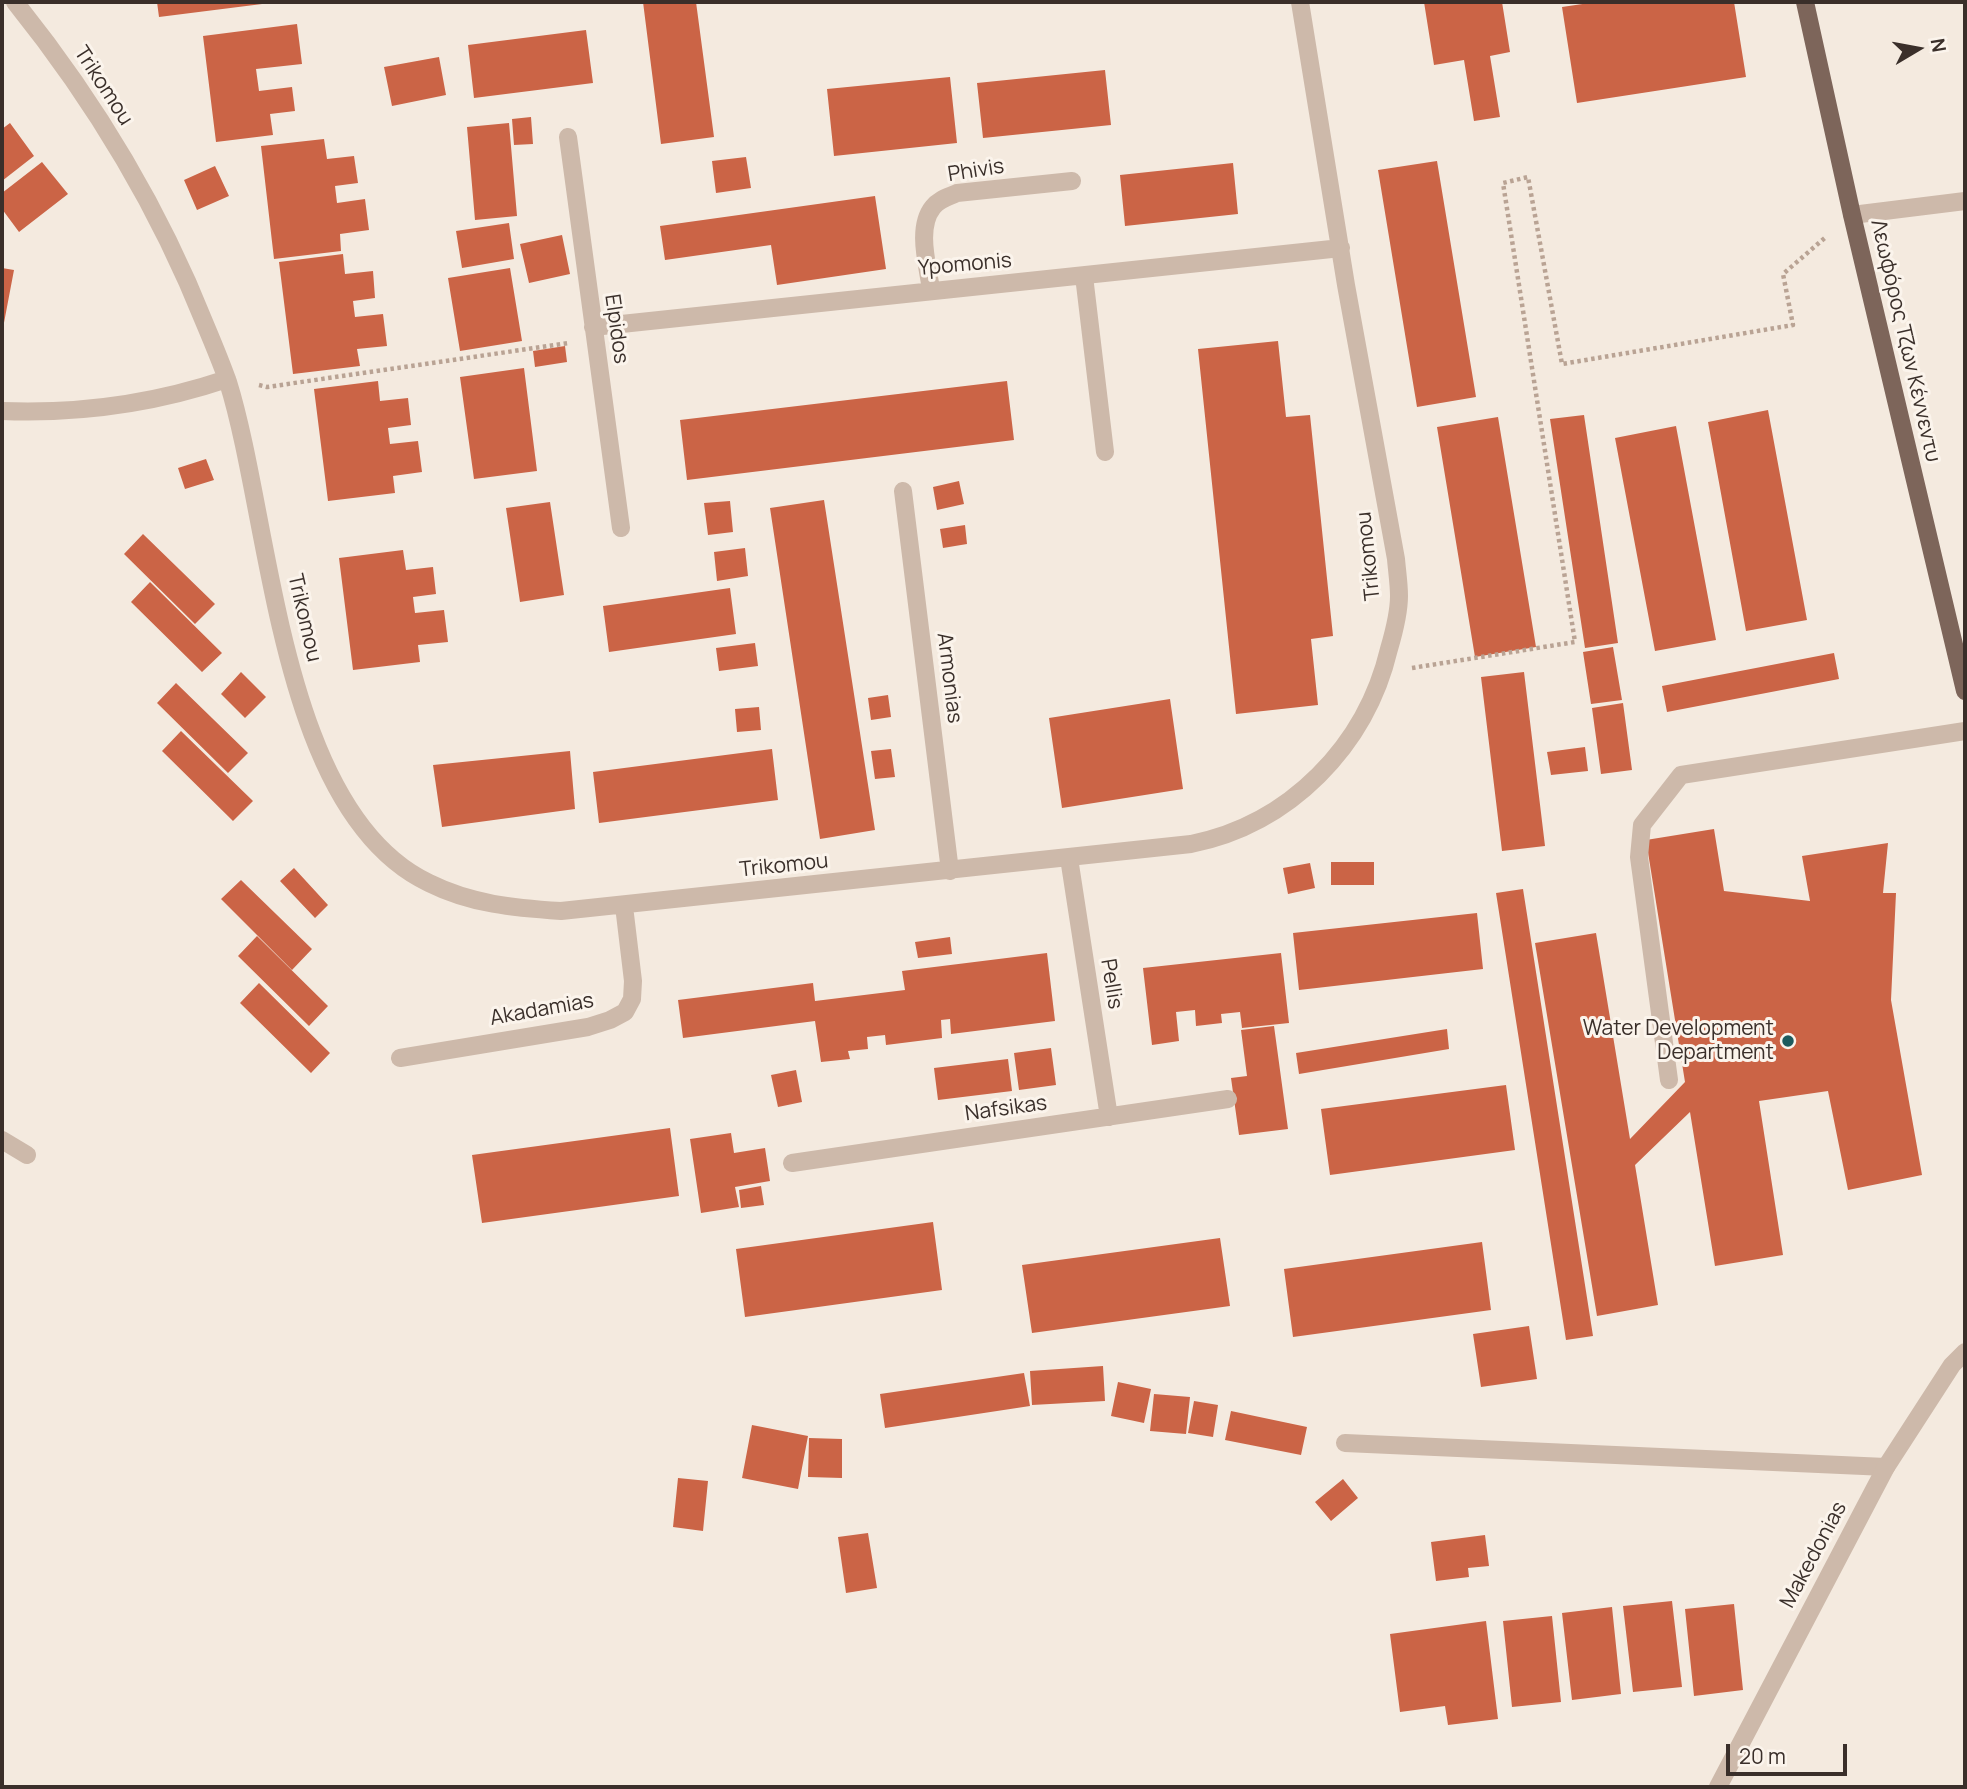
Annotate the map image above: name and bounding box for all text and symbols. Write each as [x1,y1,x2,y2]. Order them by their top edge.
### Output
north arrow [1883,14,1953,84]
text: N [1925,36,1953,54]
street label: Trikomou [68,42,138,130]
street label: Phivis [946,154,1006,188]
street label: Λεωφόρος Τζων Κέννεντυ [1865,217,1945,465]
street label: Ypomonis [917,248,1013,282]
street label: Elpidos [599,293,633,365]
street label: Trikomou [1352,510,1386,602]
street label: Trikomou [282,572,326,664]
street label: Armonias [931,631,967,725]
street label: Trikomou [738,849,830,883]
street label: Pellis [1095,957,1127,1011]
street label: Akadamias [488,988,596,1032]
place label: Water Development Department [1583,1016,1774,1066]
marker: Water Development Department [1780,1033,1796,1049]
street label: Nafsikas [963,1091,1049,1127]
street label: Makedonias [1775,1498,1853,1612]
scale bar [1729,1730,1850,1774]
text: 20 m [1739,1742,1786,1770]

